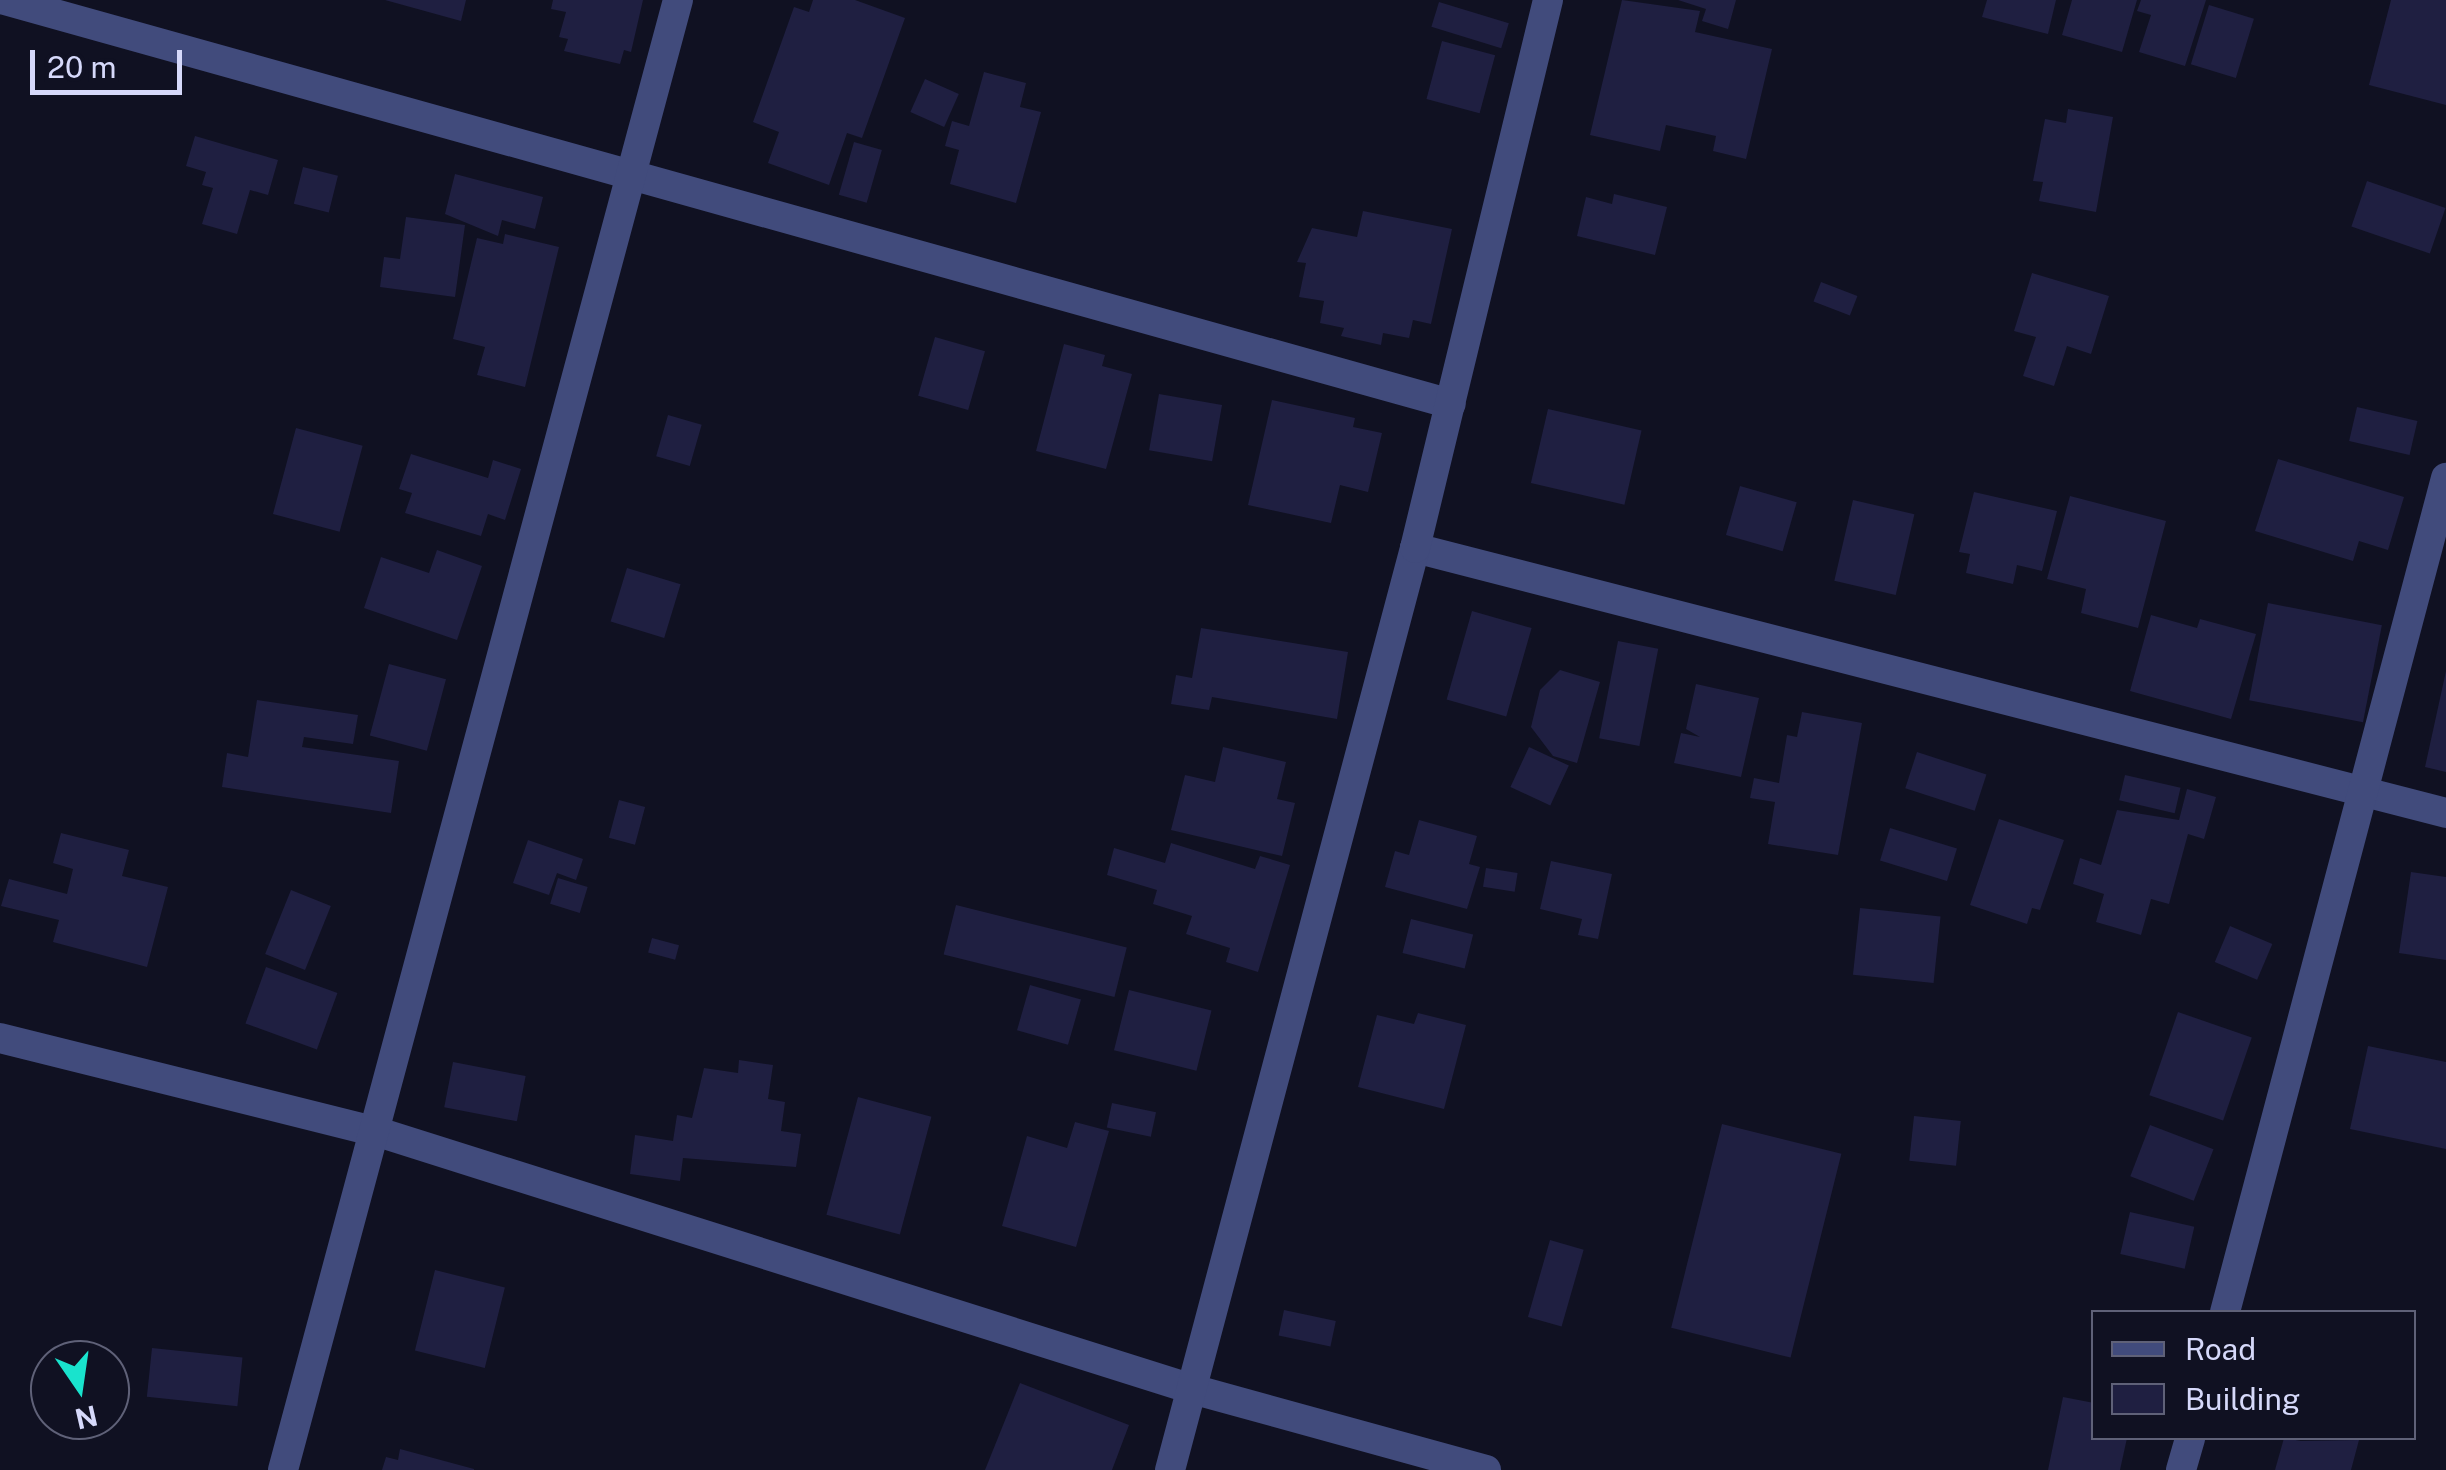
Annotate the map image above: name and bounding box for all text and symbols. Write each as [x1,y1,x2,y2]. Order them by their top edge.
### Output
scale bar [35,30,188,92]
text: 20 m [47,49,116,85]
legend [2091,1310,2416,1440]
text: Road [2185,1331,2256,1367]
north arrow [30,1340,130,1440]
text: Building [2185,1381,2300,1417]
text: N [72,1399,101,1436]

